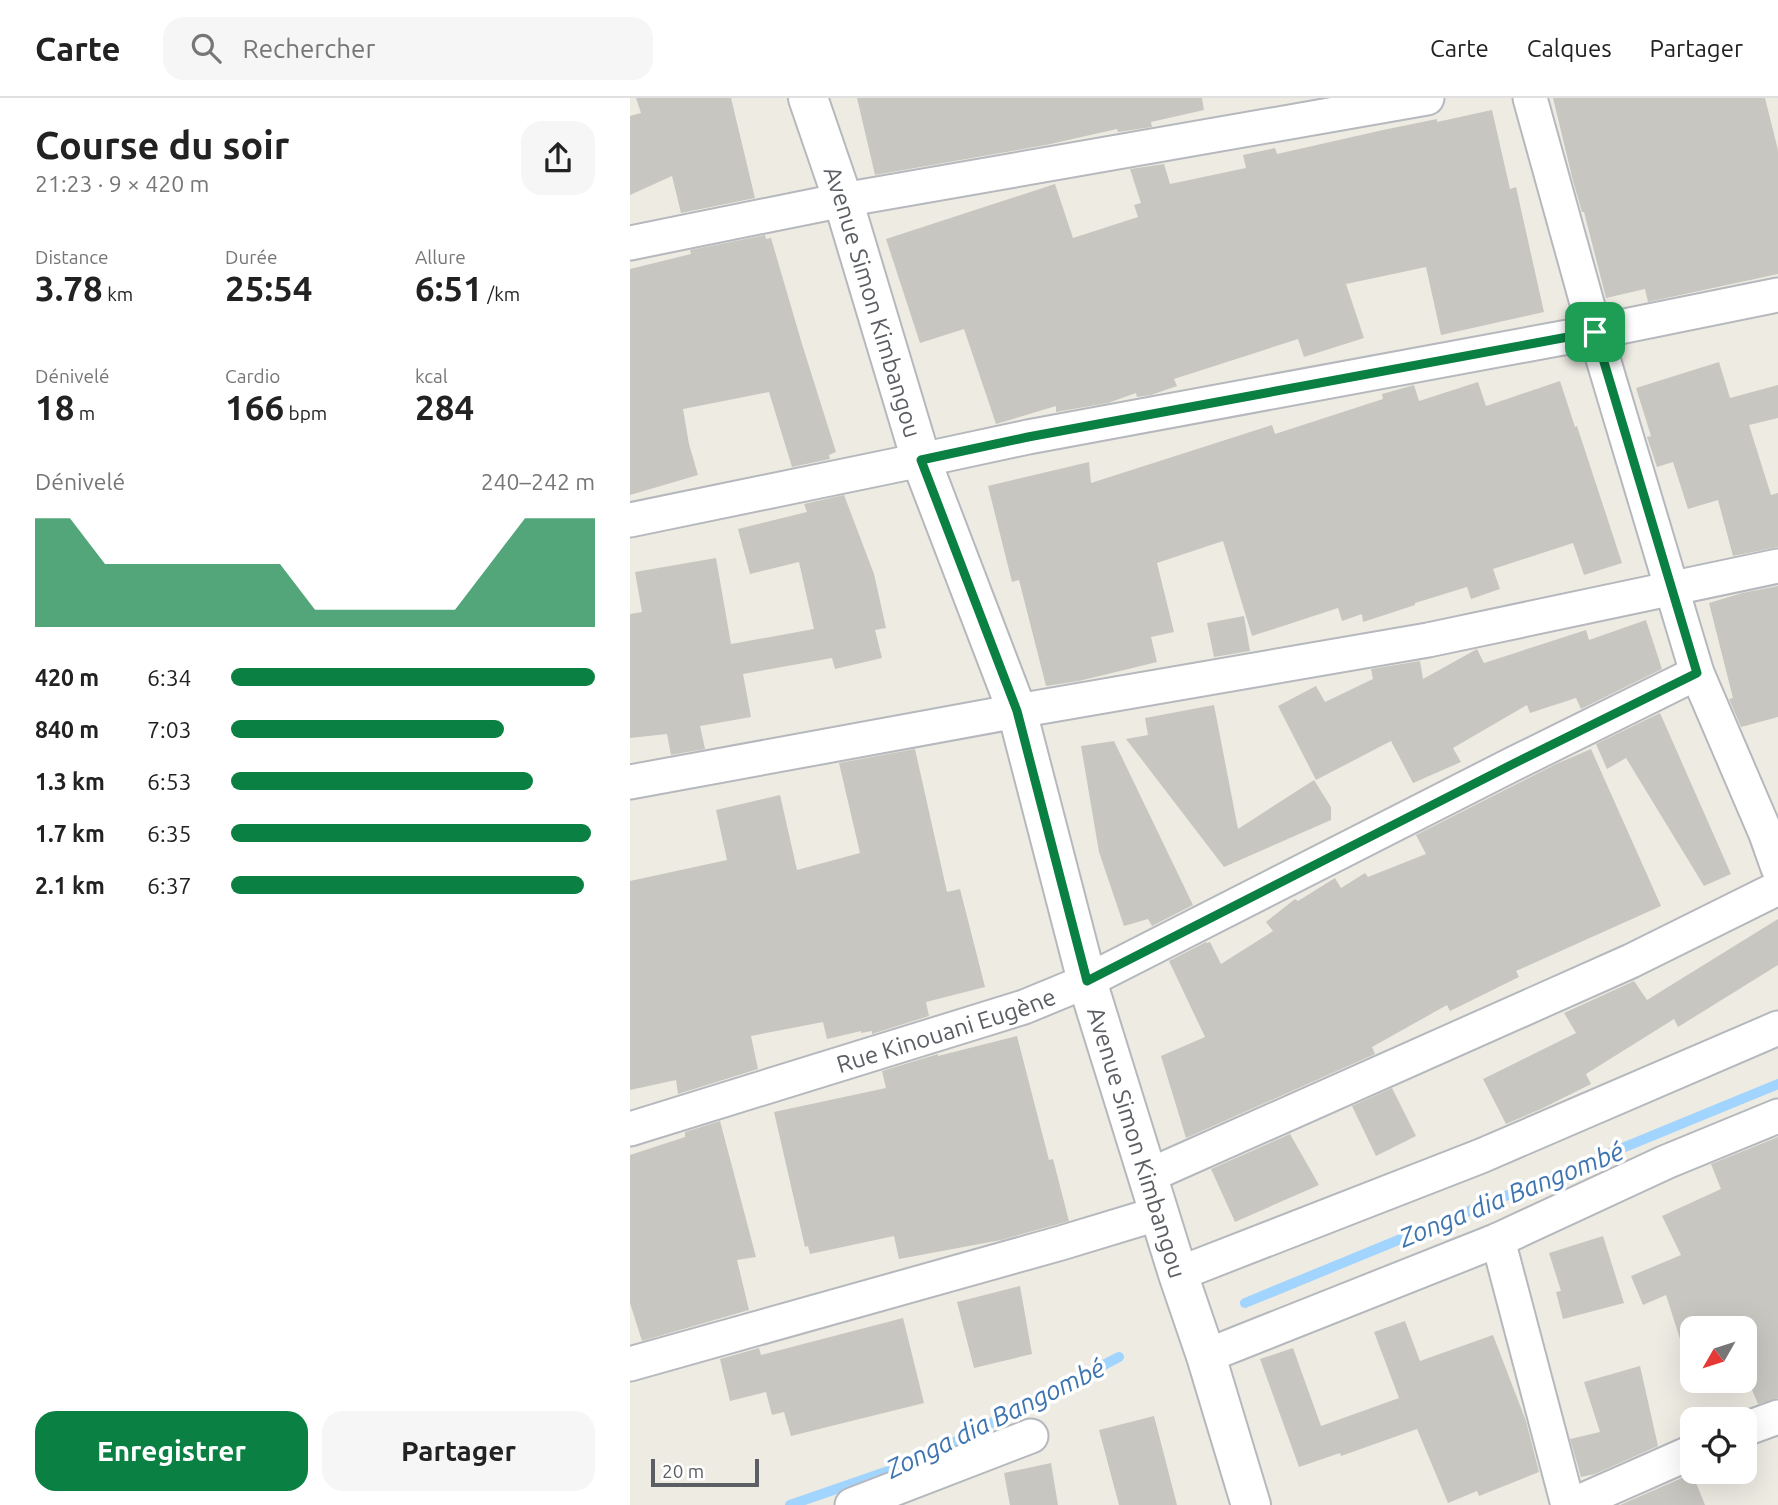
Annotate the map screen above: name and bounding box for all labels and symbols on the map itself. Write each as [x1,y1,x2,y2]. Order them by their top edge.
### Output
street label: Avenue Simon Kimbangou [819,163,927,441]
pin [1565,302,1625,362]
street label: Rue Kinouani Eugène [833,982,1059,1078]
street label: Avenue Simon Kimbangou [1082,1004,1192,1281]
water label: Zonga dia Bangombé [1394,1136,1627,1253]
north arrow [1680,1316,1757,1393]
water label: Zonga dia Bangombé [880,1352,1109,1484]
scale bar [651,1456,760,1488]

